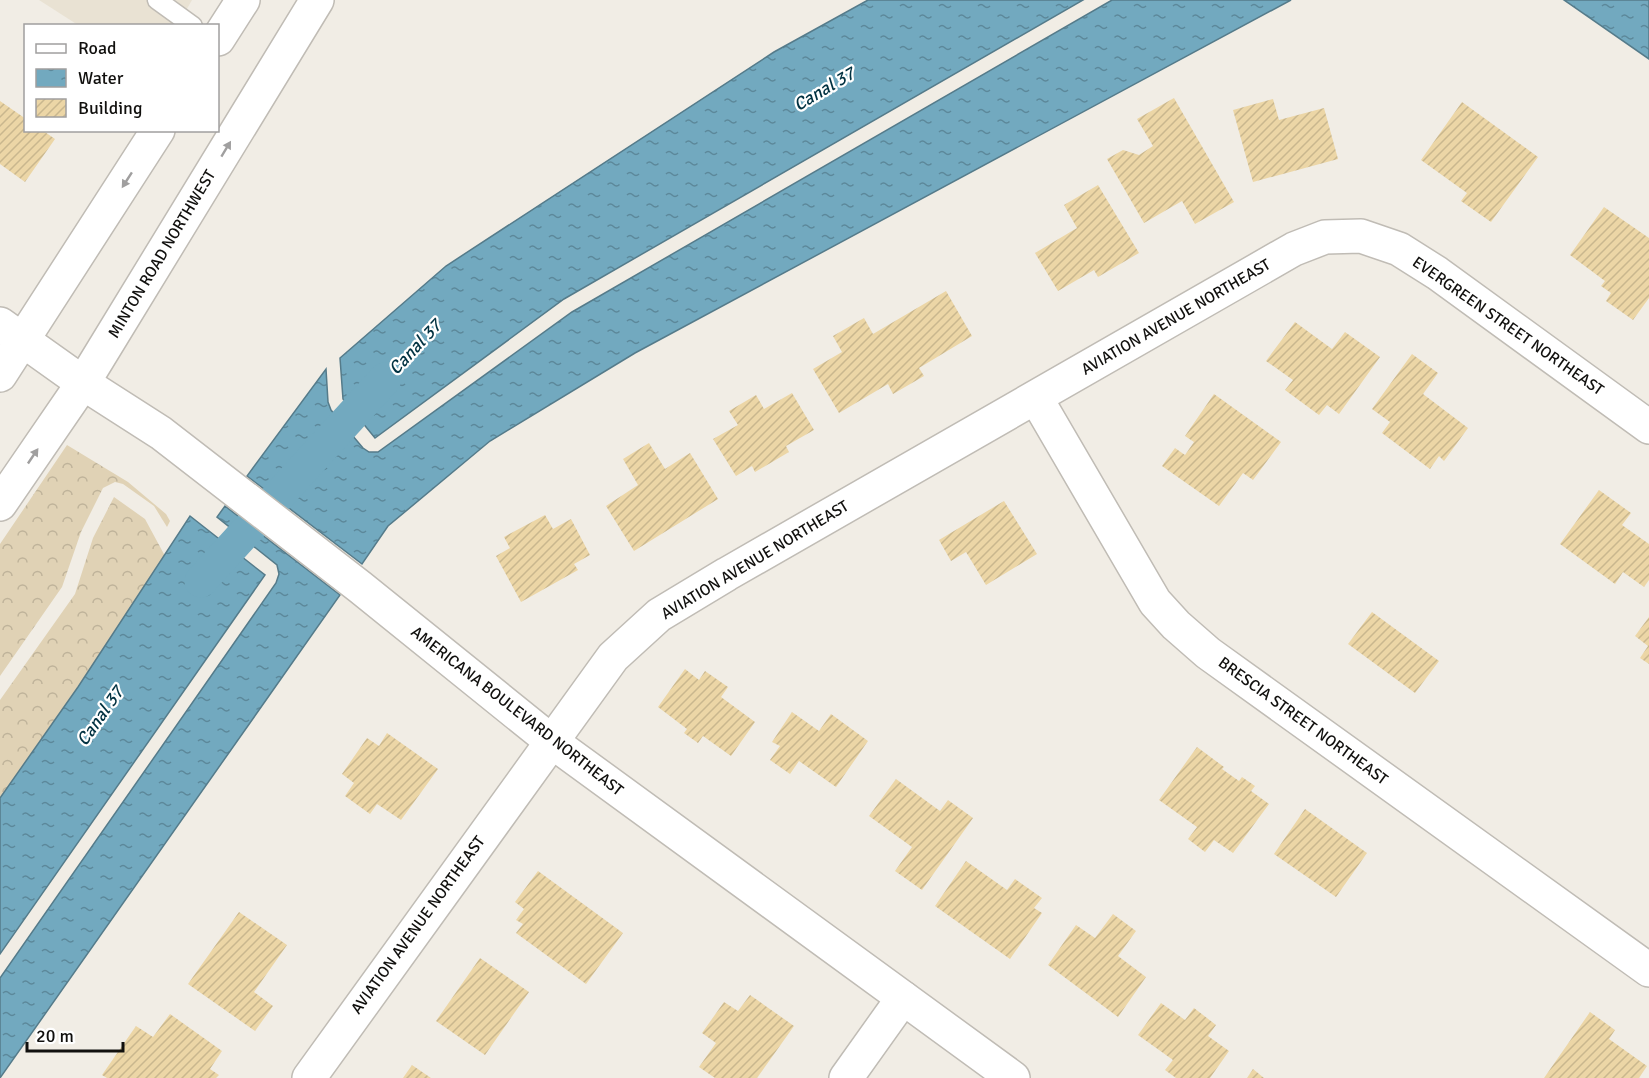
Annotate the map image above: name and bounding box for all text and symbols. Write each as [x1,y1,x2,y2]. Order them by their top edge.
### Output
legend [24,24,219,132]
text: Road [78,37,117,59]
water label: Canal 37 [789,61,861,116]
text: Water [78,67,124,89]
text: Building [78,97,142,119]
one-way arrow [221,141,232,157]
street label: MINTON ROAD NORTHWEST [104,166,220,342]
one-way arrow [122,172,133,188]
street label: EVERGREEN STREET NORTHEAST [1408,252,1608,400]
street label: AVIATION AVENUE NORTHEAST [1078,254,1274,379]
water label: Canal 37 [384,313,448,379]
one-way arrow [27,448,38,464]
street label: AVIATION AVENUE NORTHEAST [658,496,852,624]
street label: AMERICANA BOULEVARD NORTHEAST [407,622,627,800]
street label: BRESCIA STREET NORTHEAST [1214,653,1392,789]
water label: Canal 37 [72,680,130,750]
street label: AVIATION AVENUE NORTHEAST [347,832,489,1018]
scale bar [27,1015,123,1053]
text: 20 m [36,1025,74,1047]

